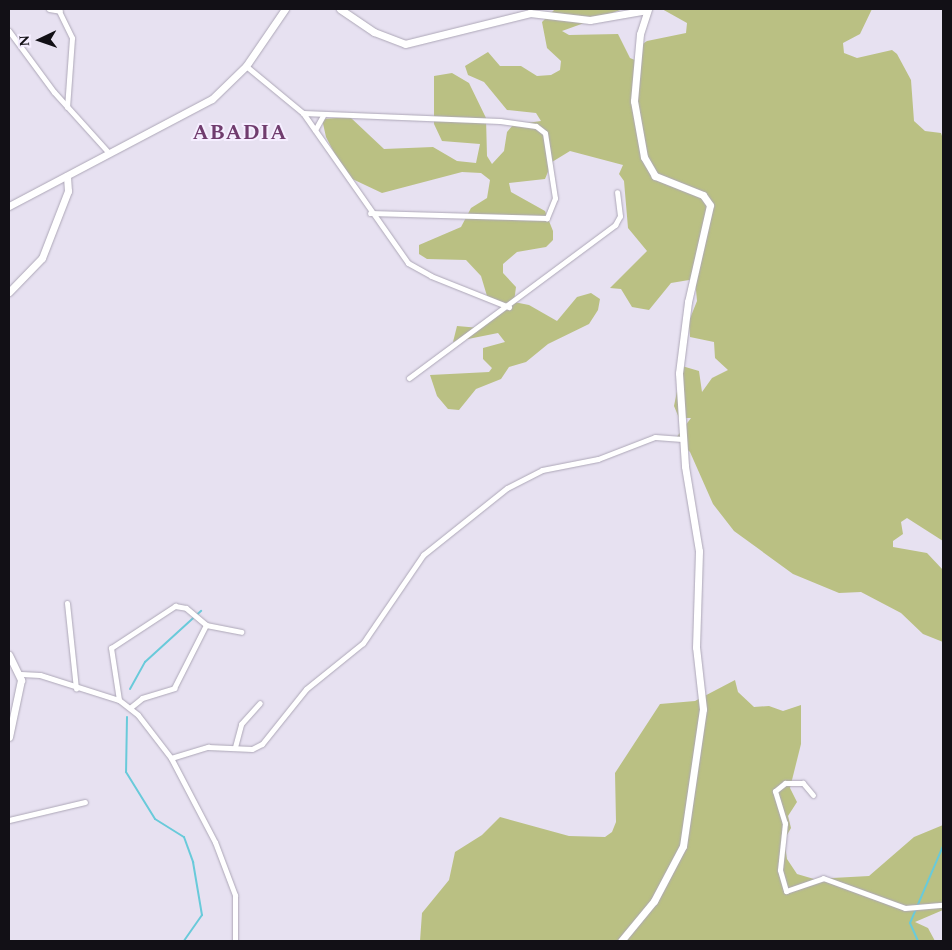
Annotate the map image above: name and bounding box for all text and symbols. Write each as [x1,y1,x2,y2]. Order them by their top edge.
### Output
north arrow [15,15,65,65]
text: N [14,35,35,47]
district label: ABADIA [192,120,288,146]

